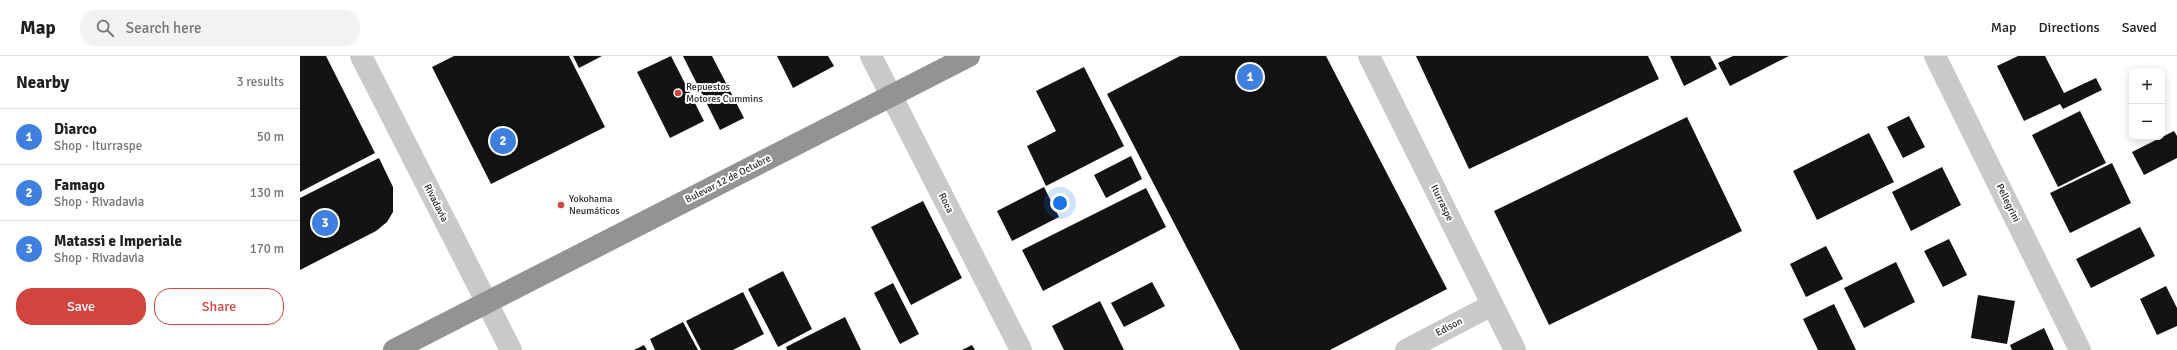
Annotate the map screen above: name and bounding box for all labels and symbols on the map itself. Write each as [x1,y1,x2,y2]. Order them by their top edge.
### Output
pin: 1 [1237,62,1263,92]
place label: Repuestos Motores Cummins [686,81,763,105]
marker: Repuestos Motores Cummins [673,88,683,98]
pin: 2 [490,126,516,156]
street label: Bulevar 12 de Octubre [683,152,773,206]
street label: Rivadavia [421,182,451,224]
street label: Pellegrini [1994,182,2022,224]
street label: Iturraspe [1428,183,1456,223]
street label: Roca [936,191,956,215]
place label: Yokohama Neumáticos [569,193,620,217]
your location [1050,193,1070,213]
marker: Yokohama Neumáticos [556,200,566,210]
pin: 3 [312,208,338,238]
street label: Edison [1434,315,1464,339]

